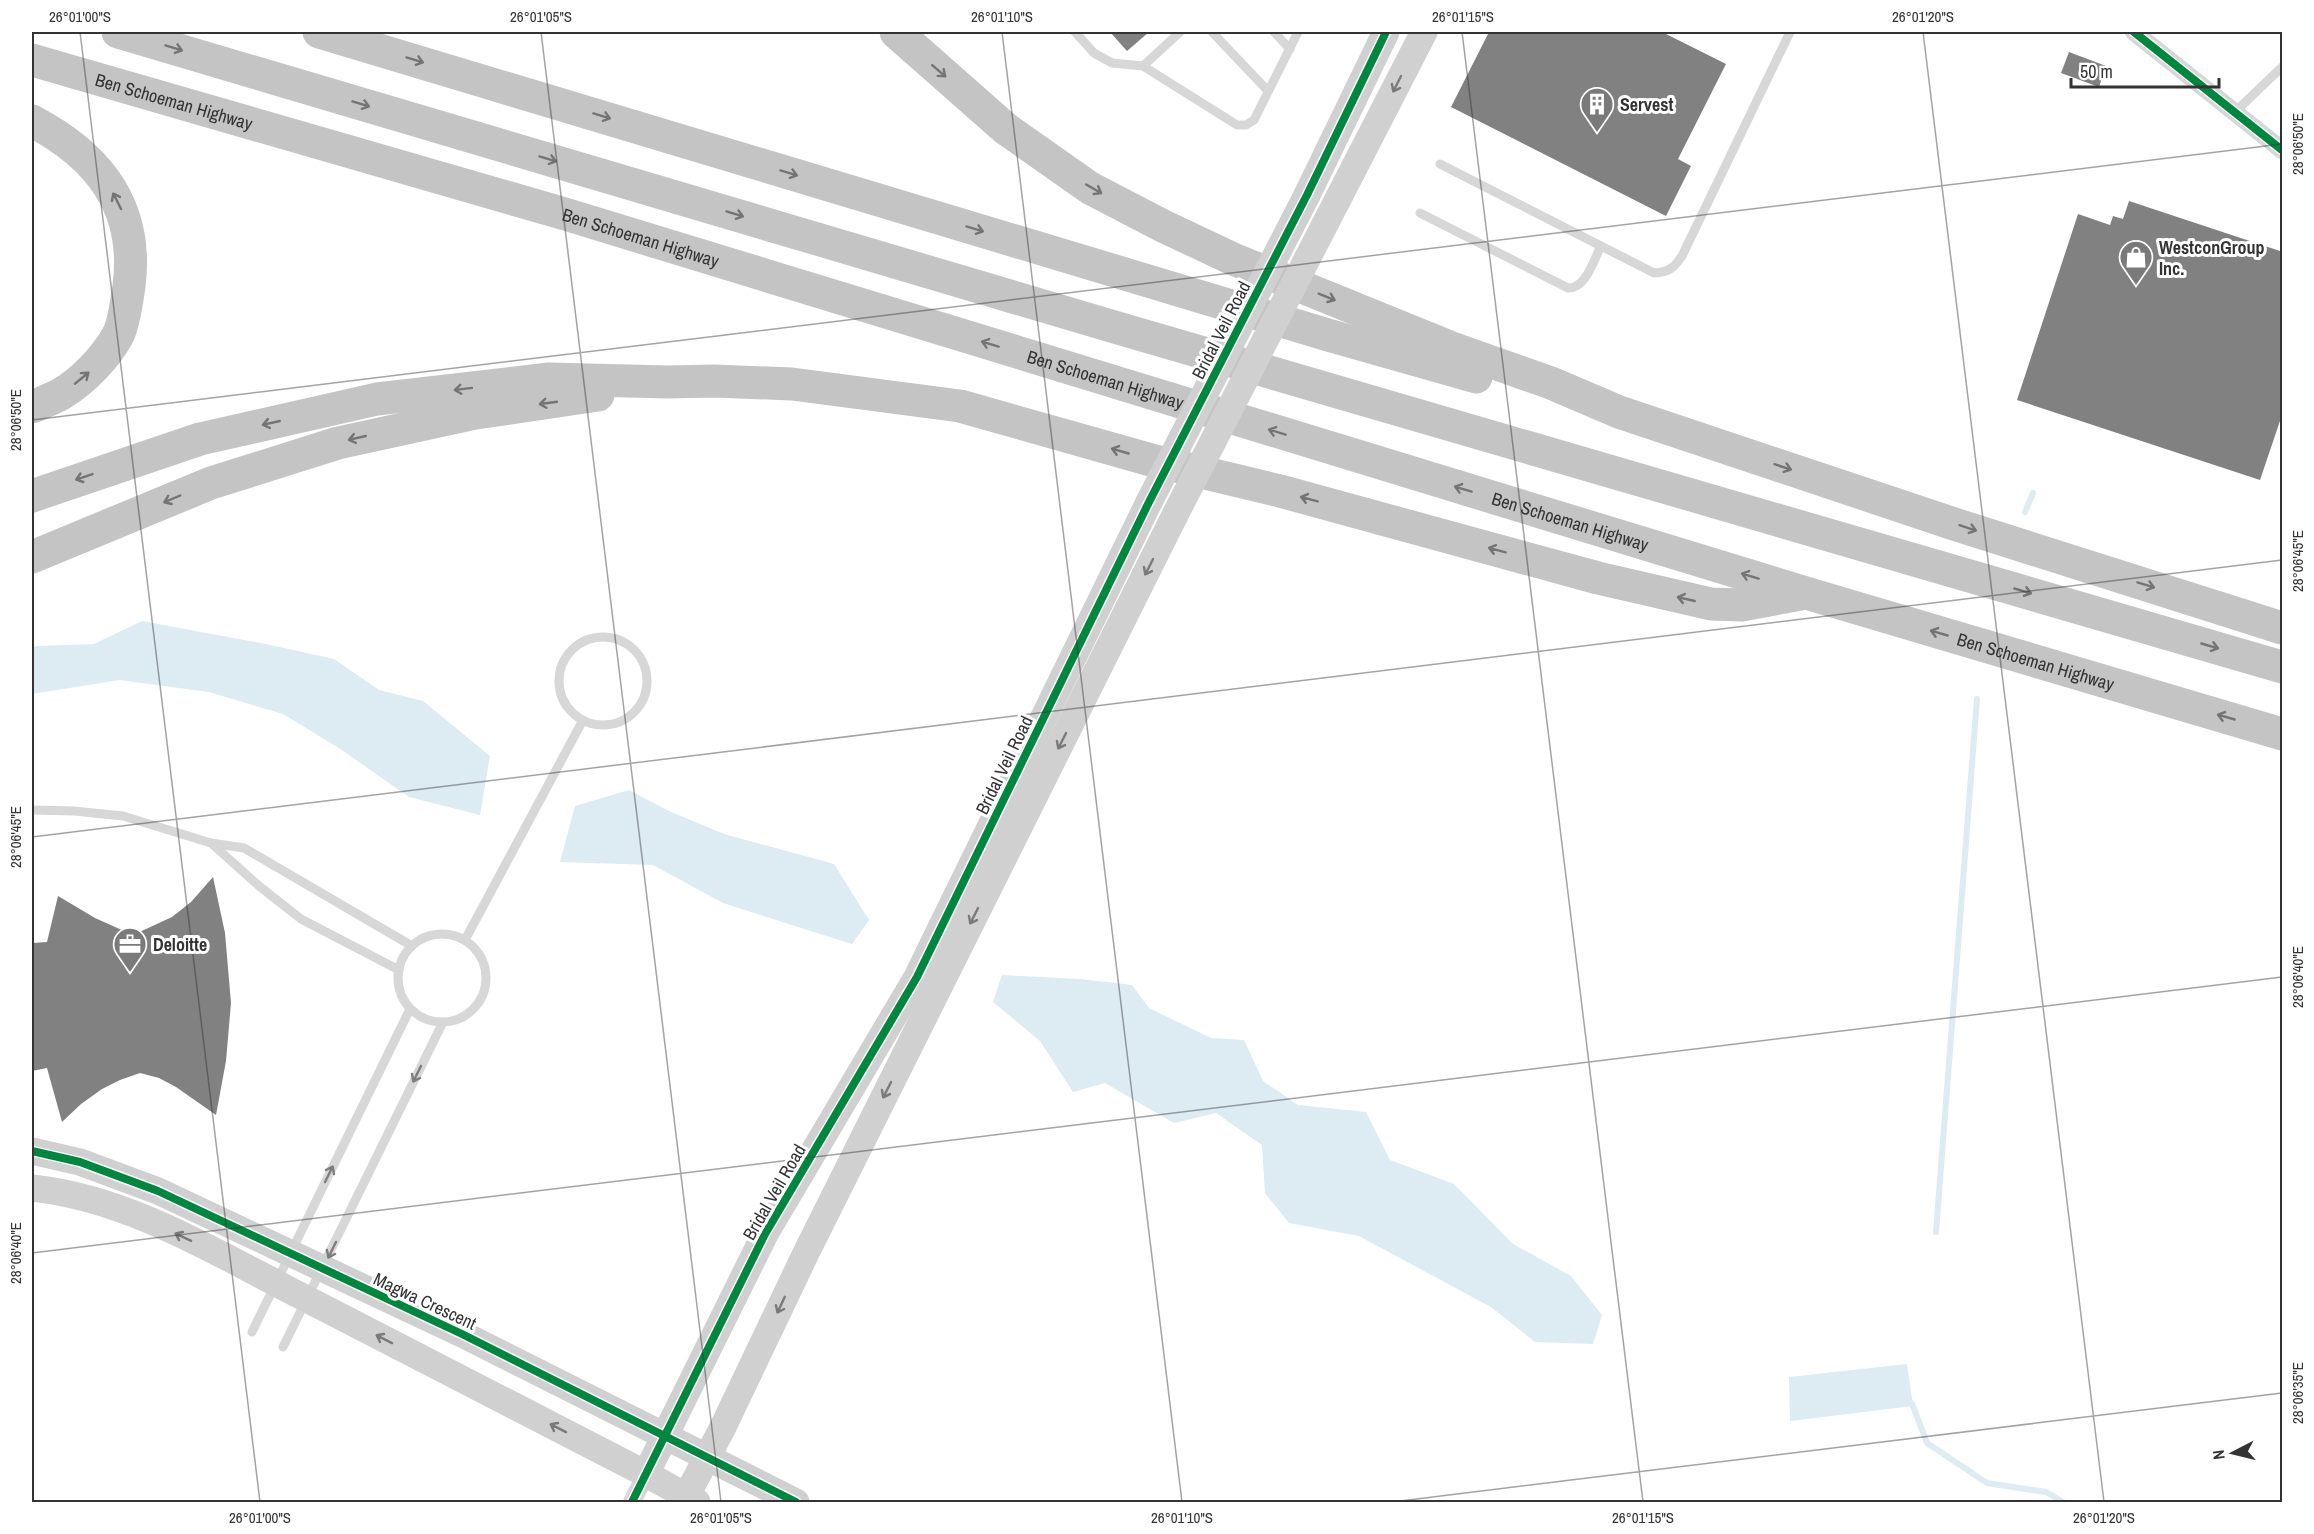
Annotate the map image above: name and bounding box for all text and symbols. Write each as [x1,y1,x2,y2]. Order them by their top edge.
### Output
text: 26°01'00"S [49,6,111,27]
text: 26°01'05"S [510,6,572,27]
text: 26°01'10"S [971,6,1033,27]
text: 26°01'15"S [1432,6,1494,27]
text: 26°01'20"S [1892,6,1954,27]
one-way arrow [164,43,183,54]
scale bar [2071,51,2220,89]
one-way arrow [405,55,424,66]
text: 50 m [2080,59,2113,84]
one-way arrow [931,64,946,78]
street label: Ben Schoeman Highway [93,67,256,136]
one-way arrow [1391,74,1402,92]
building icon: Servest [1579,86,1615,133]
place label: Servest [1620,92,1673,117]
one-way arrow [351,99,370,110]
one-way arrow [592,111,611,122]
text: 28°06'50"E [2287,113,2308,175]
one-way arrow [538,154,557,165]
one-way arrow [779,168,798,179]
one-way arrow [1084,184,1102,195]
one-way arrow [110,192,122,210]
street label: Ben Schoeman Highway [559,201,723,273]
one-way arrow [725,209,744,220]
one-way arrow [966,224,985,235]
place label: WestconGroup Inc. [2159,235,2265,281]
shop icon: WestconGroup Inc. [2118,239,2154,286]
street label: Bridal Veil Road [1186,277,1256,383]
one-way arrow [1318,292,1336,303]
one-way arrow [981,338,1000,349]
street label: Ben Schoeman Highway [1024,343,1188,415]
one-way arrow [73,371,89,384]
one-way arrow [453,384,473,395]
text: 28°06'50"E [5,389,26,451]
one-way arrow [539,398,559,409]
one-way arrow [262,418,281,429]
one-way arrow [1268,426,1287,437]
one-way arrow [347,433,366,445]
one-way arrow [1111,445,1130,456]
one-way arrow [1773,463,1792,474]
one-way arrow [75,472,94,483]
one-way arrow [1454,483,1473,494]
street label: Ben Schoeman Highway [1489,485,1652,557]
one-way arrow [1300,493,1319,504]
one-way arrow [163,494,181,505]
one-way arrow [1958,523,1977,534]
text: 28°06'45"E [2287,530,2308,592]
one-way arrow [1488,544,1507,556]
one-way arrow [1143,558,1155,575]
one-way arrow [1741,570,1760,581]
one-way arrow [2136,580,2155,591]
one-way arrow [2013,586,2032,597]
one-way arrow [1677,592,1696,604]
one-way arrow [1930,626,1949,638]
street label: Ben Schoeman Highway [1954,626,2118,696]
one-way arrow [2200,641,2219,652]
one-way arrow [2217,711,2236,722]
street label: Bridal Veil Road [969,712,1039,818]
one-way arrow [1055,732,1067,750]
text: 28°06'45"E [5,806,26,868]
one-way arrow [968,906,980,924]
office icon: Deloitte [112,926,148,973]
place label: Deloitte [153,932,207,957]
text: 28°06'40"E [2287,946,2308,1008]
one-way arrow [411,1065,423,1083]
one-way arrow [881,1081,893,1098]
street label: Bridal Veil Road [737,1140,811,1244]
one-way arrow [324,1166,336,1184]
text: 28°06'40"E [5,1222,26,1284]
one-way arrow [175,1230,193,1242]
one-way arrow [325,1240,337,1258]
street label: Magwa Crescent [370,1266,480,1336]
one-way arrow [774,1296,786,1314]
one-way arrow [376,1333,394,1344]
text: 28°06'35"E [2287,1362,2308,1424]
one-way arrow [549,1422,567,1434]
north arrow [2203,1423,2263,1483]
text: N [2207,1449,2230,1461]
text: 26°01'00"S [229,1507,291,1528]
text: 26°01'05"S [690,1507,752,1528]
text: 26°01'10"S [1151,1507,1213,1528]
text: 26°01'15"S [1612,1507,1674,1528]
text: 26°01'20"S [2073,1507,2135,1528]

